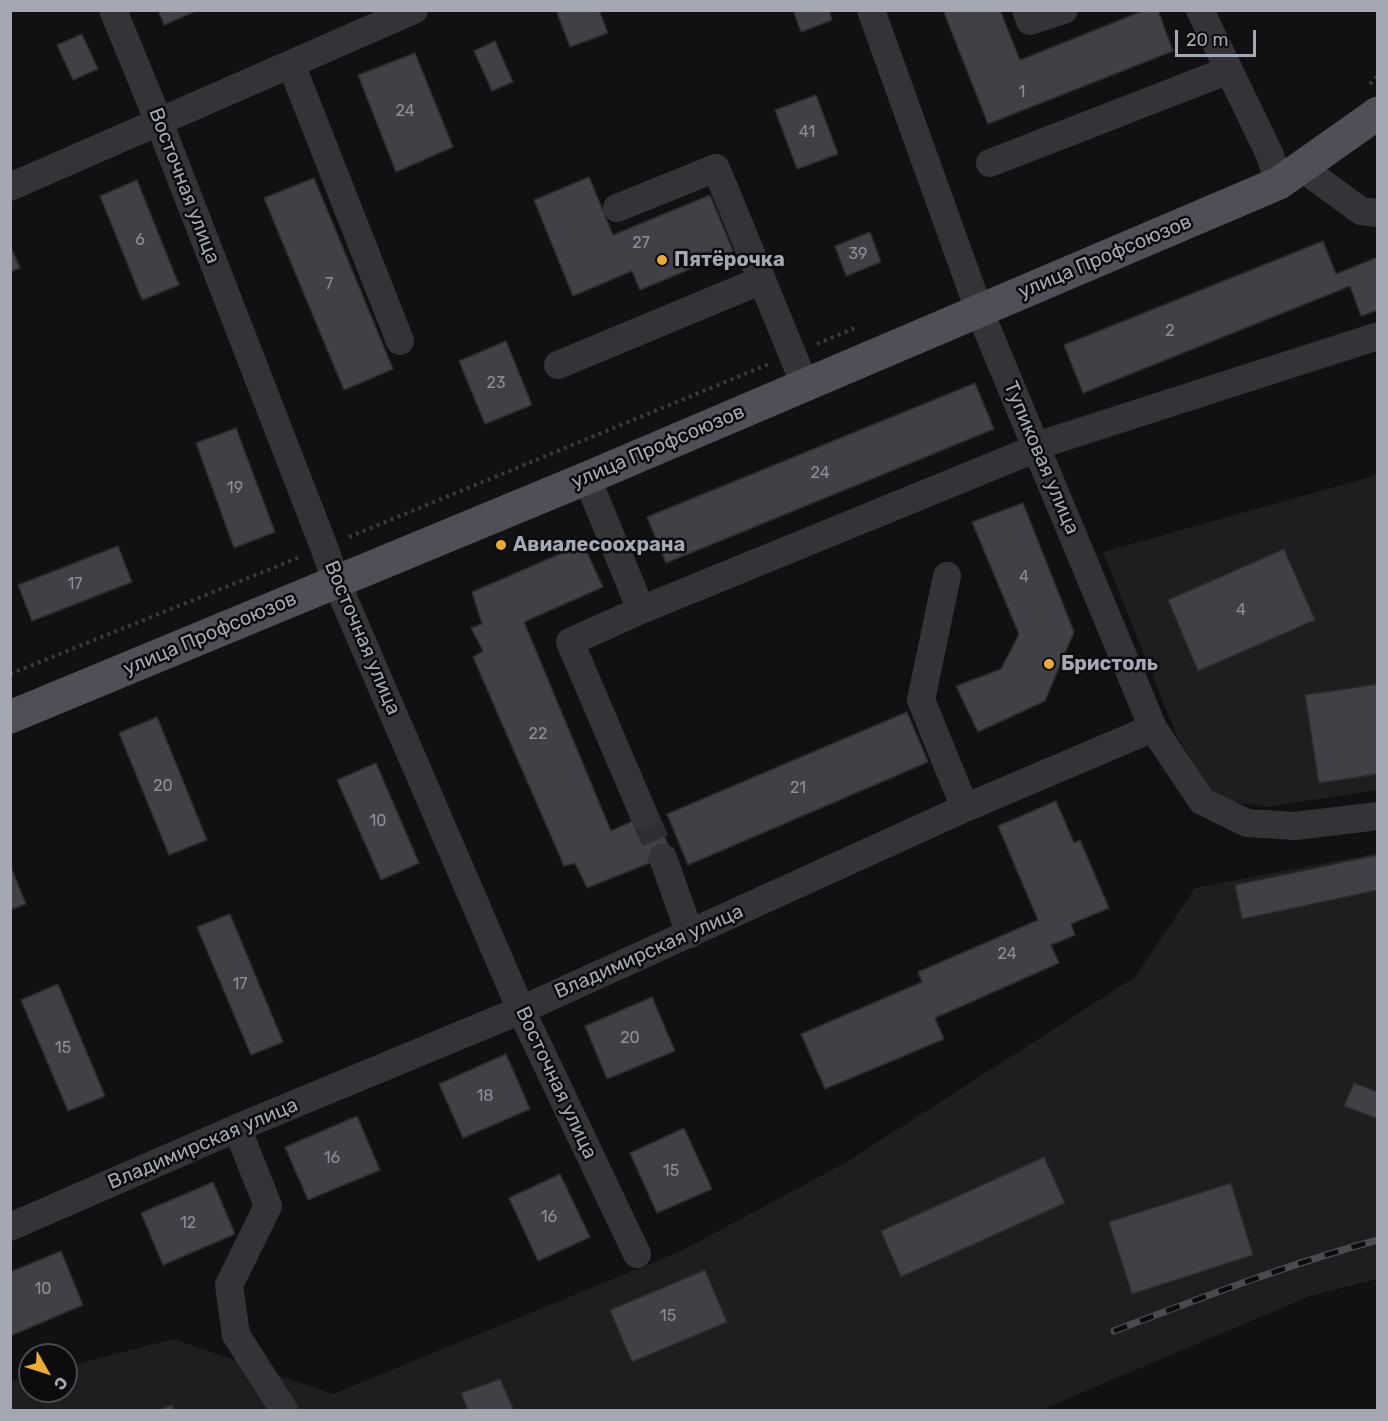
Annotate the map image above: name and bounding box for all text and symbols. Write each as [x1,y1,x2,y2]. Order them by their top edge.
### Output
scale bar [1178,18,1259,56]
text: 20 m [1186,29,1228,51]
house number: 1 [1019,82,1025,102]
house number: 24 [395,101,415,121]
street label: Восточная улица [143,105,225,267]
house number: 41 [799,122,815,142]
street label: улица Профсоюзов [1015,210,1195,304]
house number: 6 [135,230,145,250]
house number: 27 [632,233,650,253]
house number: 39 [848,244,868,264]
place label: Пятёрочка [674,248,785,272]
marker: Пятёрочка [655,253,669,267]
house number: 7 [325,274,333,294]
house number: 2 [1165,321,1175,341]
house number: 23 [486,373,506,393]
street label: Тупиковая улица [998,378,1084,538]
street label: улица Профсоюзов [568,400,748,494]
house number: 24 [810,463,830,483]
house number: 19 [227,478,243,498]
place label: Авиалесоохрана [513,533,685,557]
marker: Авиалесоохрана [494,538,508,552]
street label: Восточная улица [319,557,405,719]
house number: 4 [1019,567,1029,587]
house number: 17 [67,574,83,594]
street label: улица Профсоюзов [120,587,300,681]
house number: 4 [1236,600,1246,620]
place label: Бристоль [1061,652,1158,676]
marker: Бристоль [1042,657,1056,671]
house number: 22 [529,724,547,744]
house number: 20 [153,776,173,796]
house number: 21 [790,778,806,798]
house number: 10 [369,811,387,831]
street label: Владимирская улица [551,900,747,1004]
house number: 24 [997,944,1017,964]
house number: 17 [232,974,248,994]
street label: Восточная улица [510,1003,602,1163]
house number: 20 [620,1028,640,1048]
house number: 15 [55,1038,71,1058]
house number: 18 [476,1086,494,1106]
street label: Владимирская улица [104,1093,302,1195]
house number: 16 [324,1148,340,1168]
house number: 15 [663,1161,679,1181]
house number: 16 [541,1207,557,1227]
house number: 12 [180,1213,196,1233]
house number: 10 [34,1279,52,1299]
house number: 15 [660,1306,676,1326]
north arrow [18,1343,78,1403]
text: С [50,1373,72,1394]

